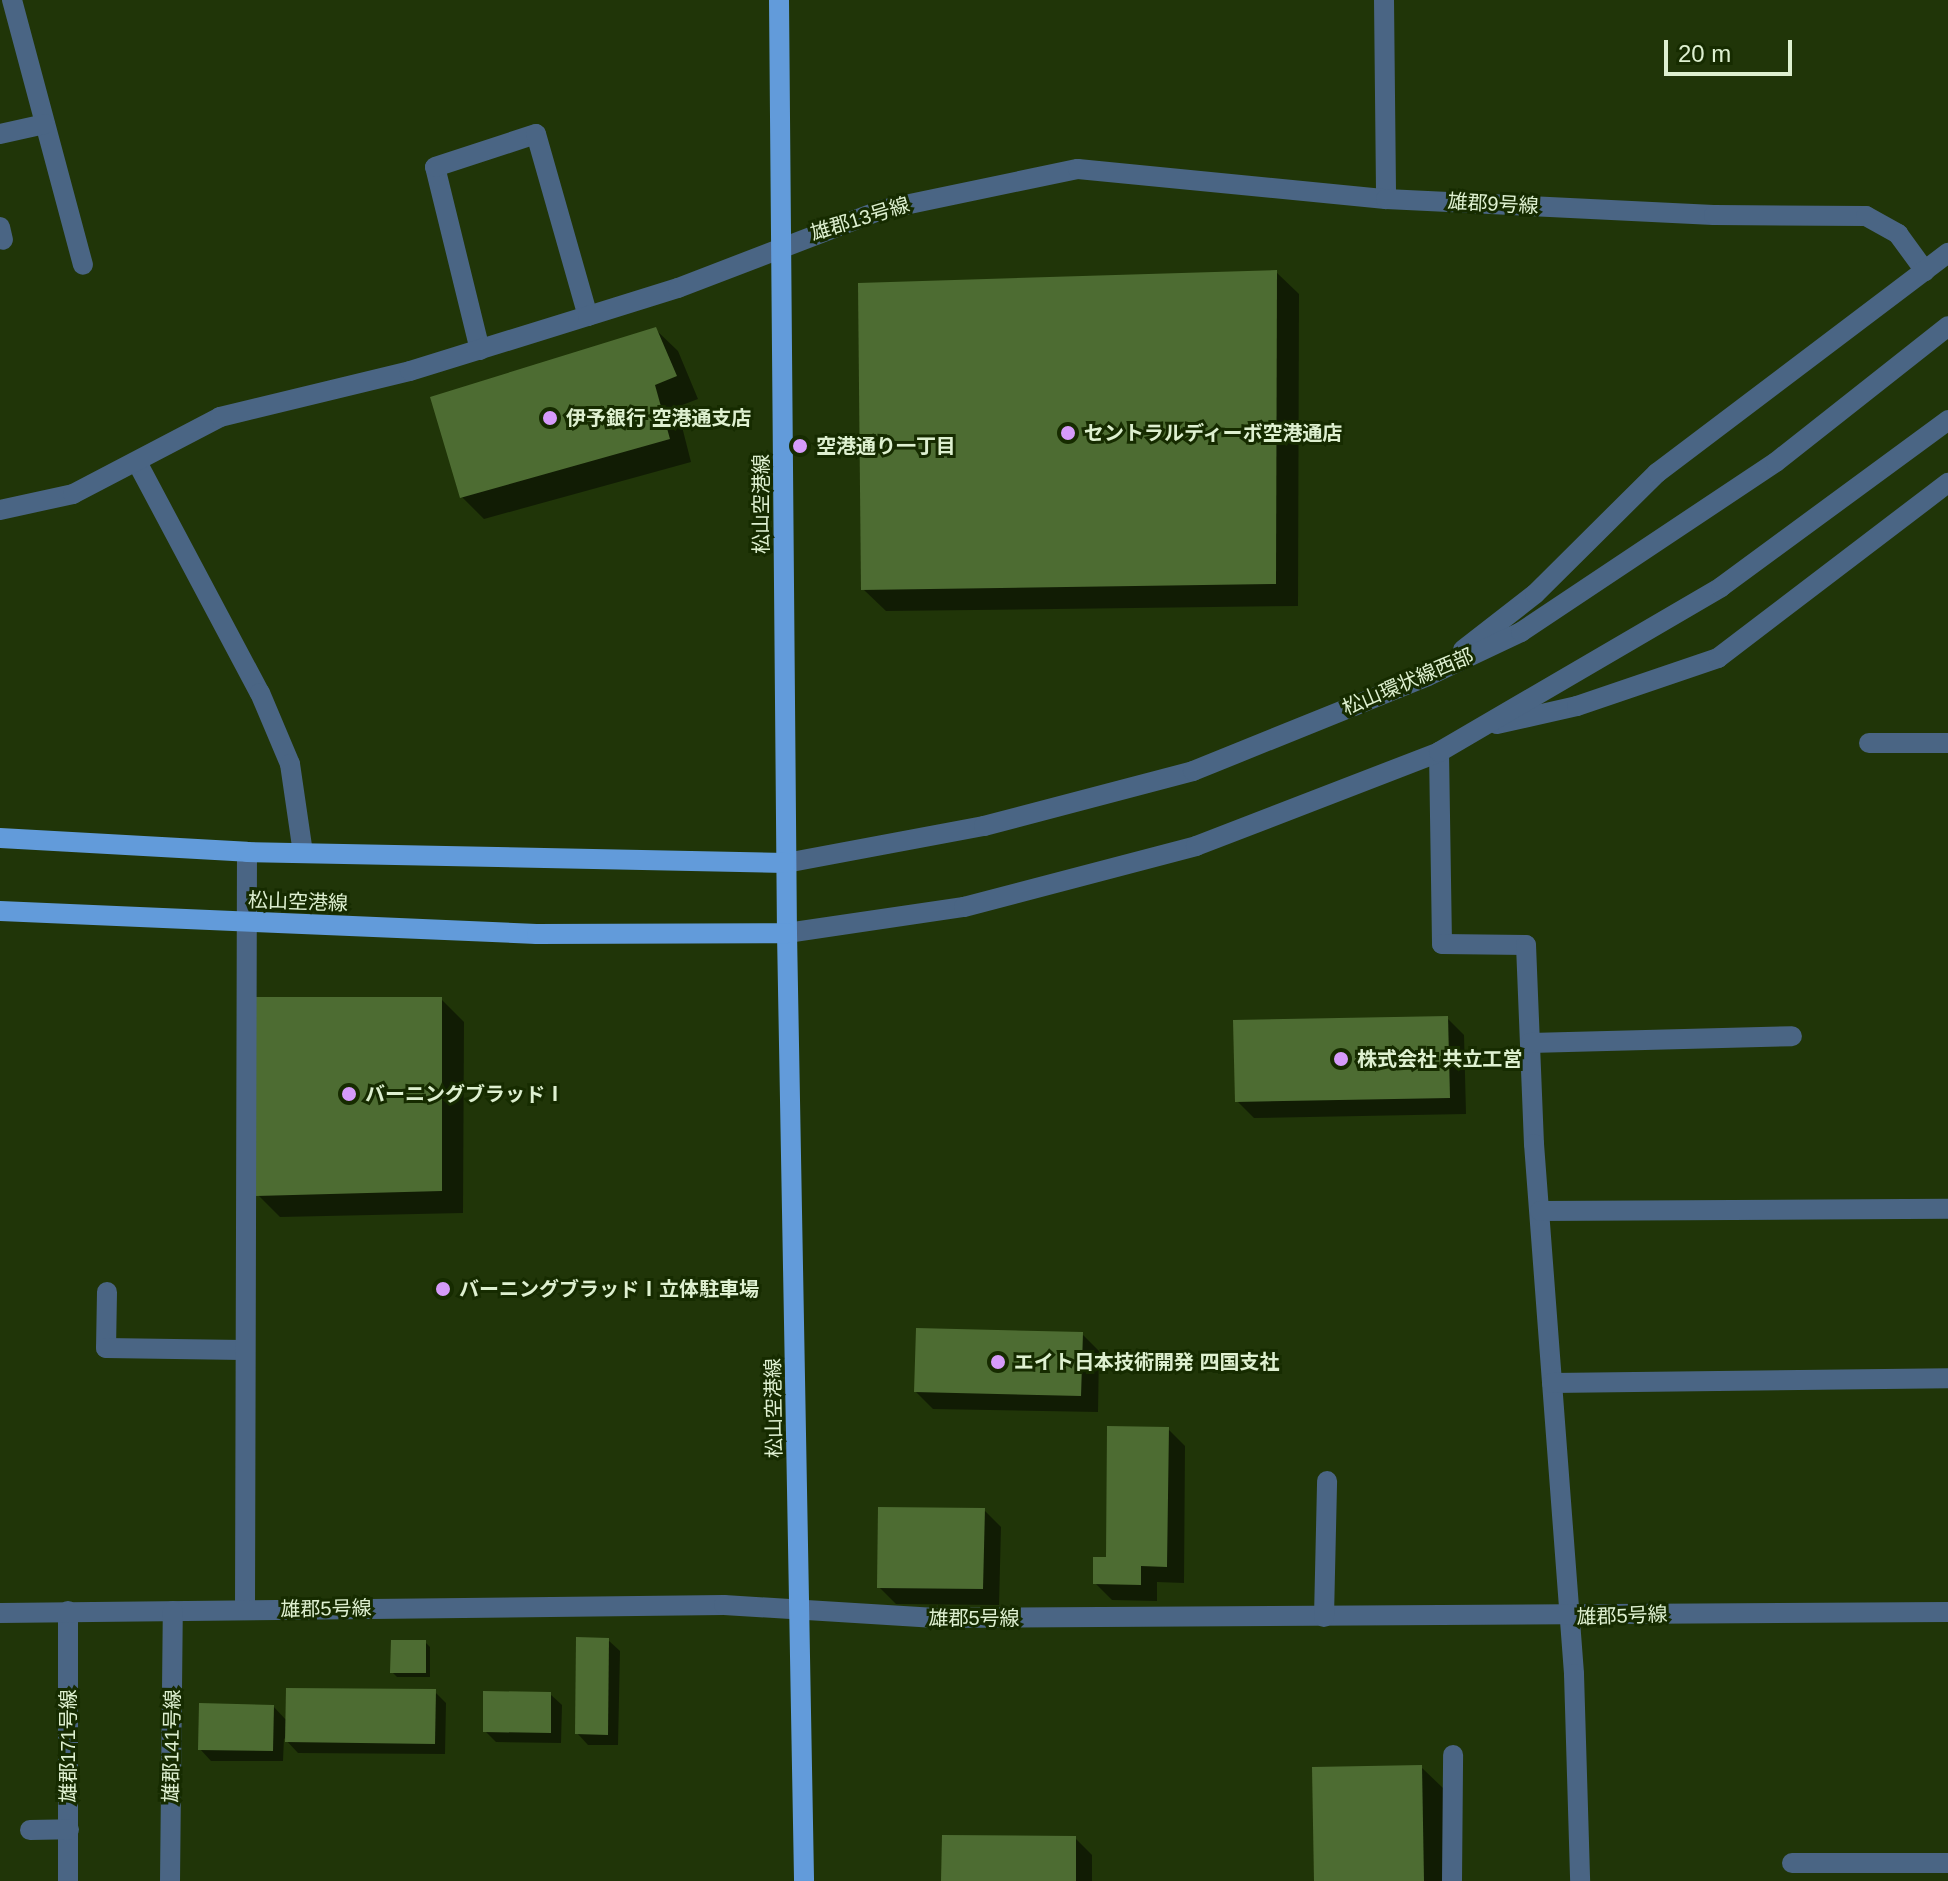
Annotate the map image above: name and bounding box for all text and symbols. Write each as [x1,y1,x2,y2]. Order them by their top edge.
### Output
scale bar [1668,24,1796,74]
text: 20 m [1678,40,1731,67]
street label: 雄郡9号線 [1447,190,1539,218]
street label: 雄郡13号線 [808,193,912,245]
place label: 伊予銀行 空港通支店 [566,406,752,430]
marker: 伊予銀行 空港通支店 [541,409,559,427]
place label: セントラルディーボ空港通店 [1084,421,1344,445]
marker: セントラルディーボ空港通店 [1059,424,1077,442]
place label: 空港通り一丁目 [816,434,956,458]
marker: 空港通り一丁目 [791,437,809,455]
street label: 松山空港線 [749,454,773,554]
street label: 松山環状線西部 [1339,644,1477,720]
street label: 松山空港線 [248,888,348,916]
place label: 株式会社 共立工営 [1357,1047,1523,1071]
marker: 株式会社 共立工営 [1332,1050,1350,1068]
place label: バーニングブラッドⅠ [365,1082,565,1106]
marker: バーニングブラッドⅠ [340,1085,358,1103]
place label: バーニングブラッドⅠ立体駐車場 [459,1277,759,1301]
marker: バーニングブラッドⅠ立体駐車場 [434,1280,452,1298]
place label: エイト日本技術開発 四国支社 [1014,1350,1280,1374]
marker: エイト日本技術開発 四国支社 [989,1353,1007,1371]
street label: 松山空港線 [761,1358,787,1458]
street label: 雄郡5号線 [280,1596,372,1622]
street label: 雄郡5号線 [1576,1602,1668,1630]
street label: 雄郡5号線 [928,1606,1020,1630]
street label: 雄郡171号線 [56,1689,80,1803]
street label: 雄郡141号線 [159,1689,185,1803]

